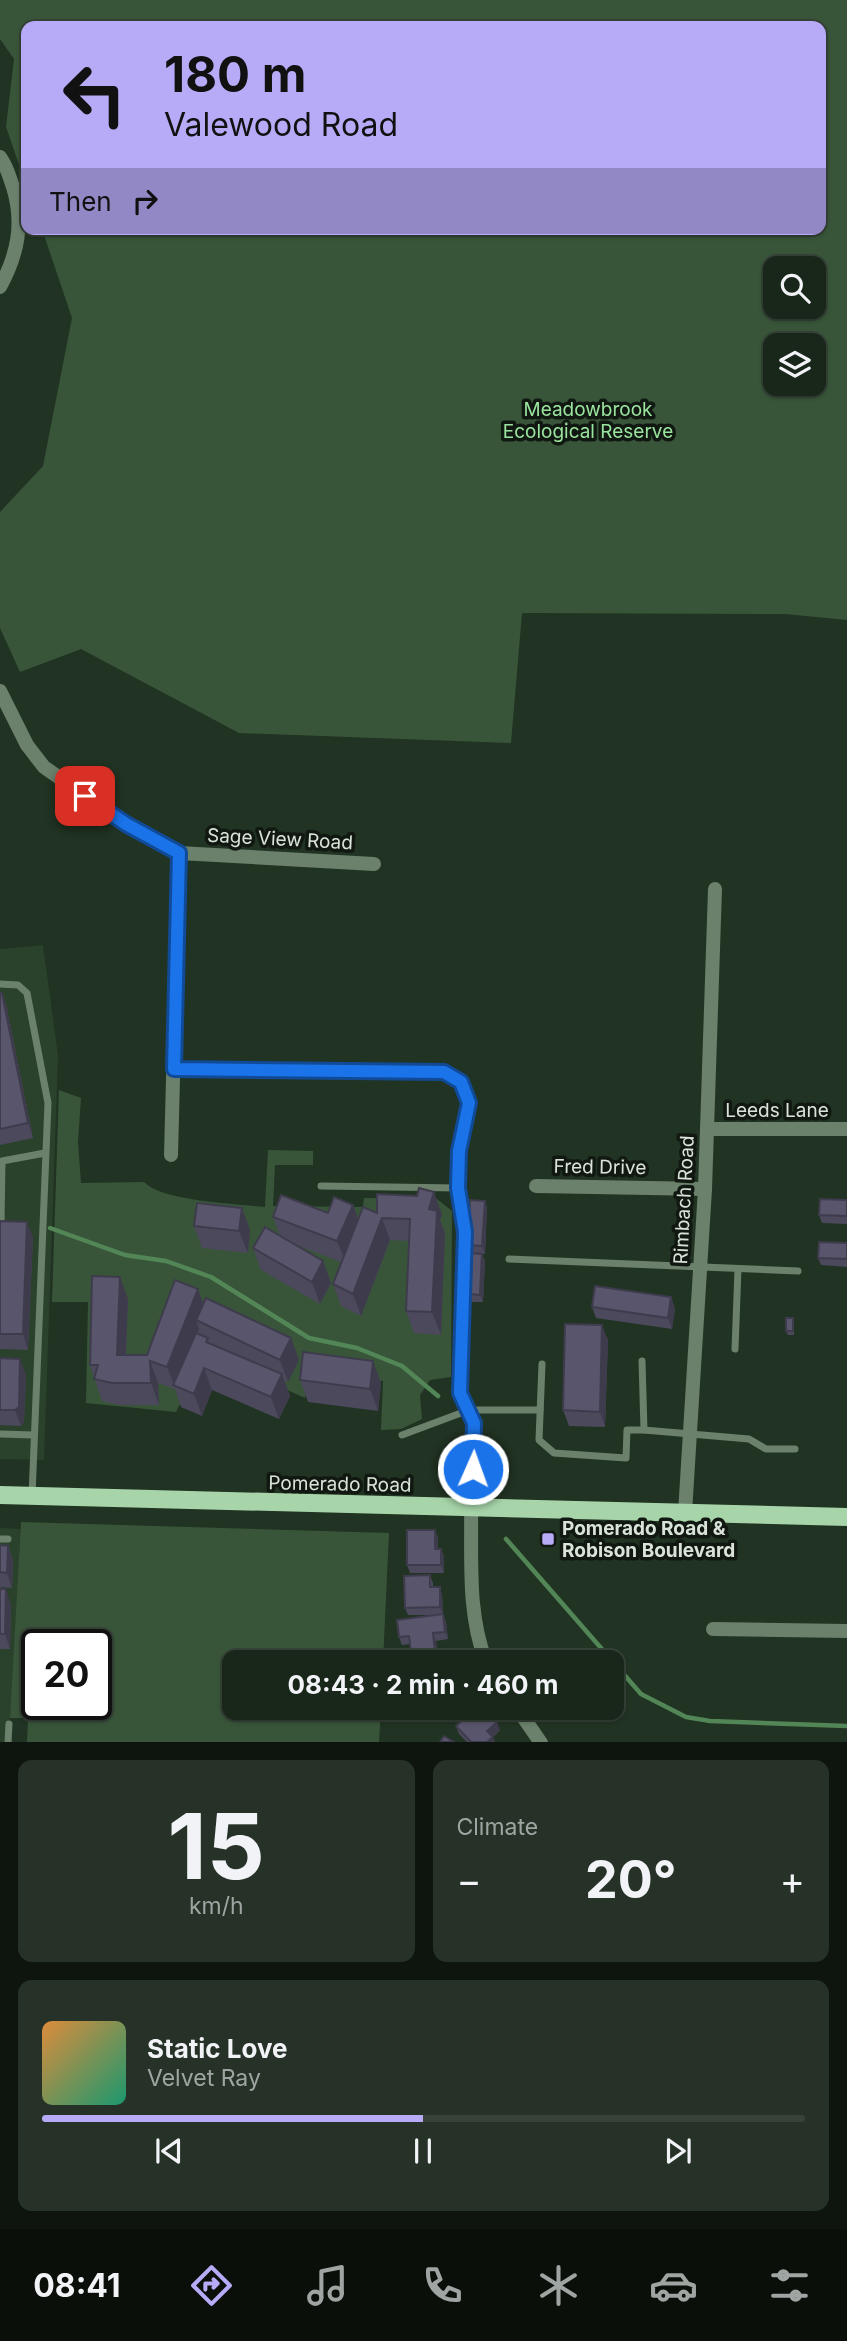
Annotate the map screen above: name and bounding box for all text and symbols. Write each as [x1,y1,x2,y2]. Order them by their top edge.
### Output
text: 180 m [164,45,306,104]
icon: left [49,49,140,140]
text: Valewood Road [164,105,398,144]
icon: right [126,182,164,220]
text: Then [49,186,112,217]
map controls [763,256,826,396]
button: search [763,256,826,319]
button: layers [763,333,826,396]
park label: Meadowbrook Ecological Reserve [503,398,673,443]
pin [55,766,115,826]
icon: arrive [66,777,104,815]
street label: Sage View Road [206,824,354,854]
street label: Leeds Lane [725,1099,829,1122]
street label: Rimbach Road [669,1135,699,1265]
street label: Fred Drive [553,1155,647,1179]
position arrow [436,1432,510,1506]
street label: Pomerado Road [268,1471,412,1497]
place label: Pomerado Road & Robison Boulevard [562,1517,735,1562]
marker: Pomerado Road & Robison Boulevard [540,1531,556,1547]
speed limit sign: 20 [21,1629,112,1720]
text: 08:43 · 2 min · 460 m [288,1669,558,1700]
text: 15 [168,1791,265,1901]
text: Climate [457,1813,538,1841]
text: 20° [585,1848,677,1911]
text: − [457,1857,482,1903]
text: + [780,1857,805,1903]
text: km/h [189,1892,244,1920]
text: Static Love [147,2033,288,2064]
text: Velvet Ray [147,2064,261,2092]
icon: previous [150,2132,188,2170]
icon: pause [404,2132,442,2170]
icon: next [659,2132,697,2170]
icon: directions [187,2261,236,2310]
icon: music [303,2261,352,2310]
icon: phone [418,2261,467,2310]
icon: climate [534,2261,583,2310]
icon: car [649,2261,698,2310]
icon: filters [765,2261,814,2310]
text: 08:41 [33,2266,121,2305]

